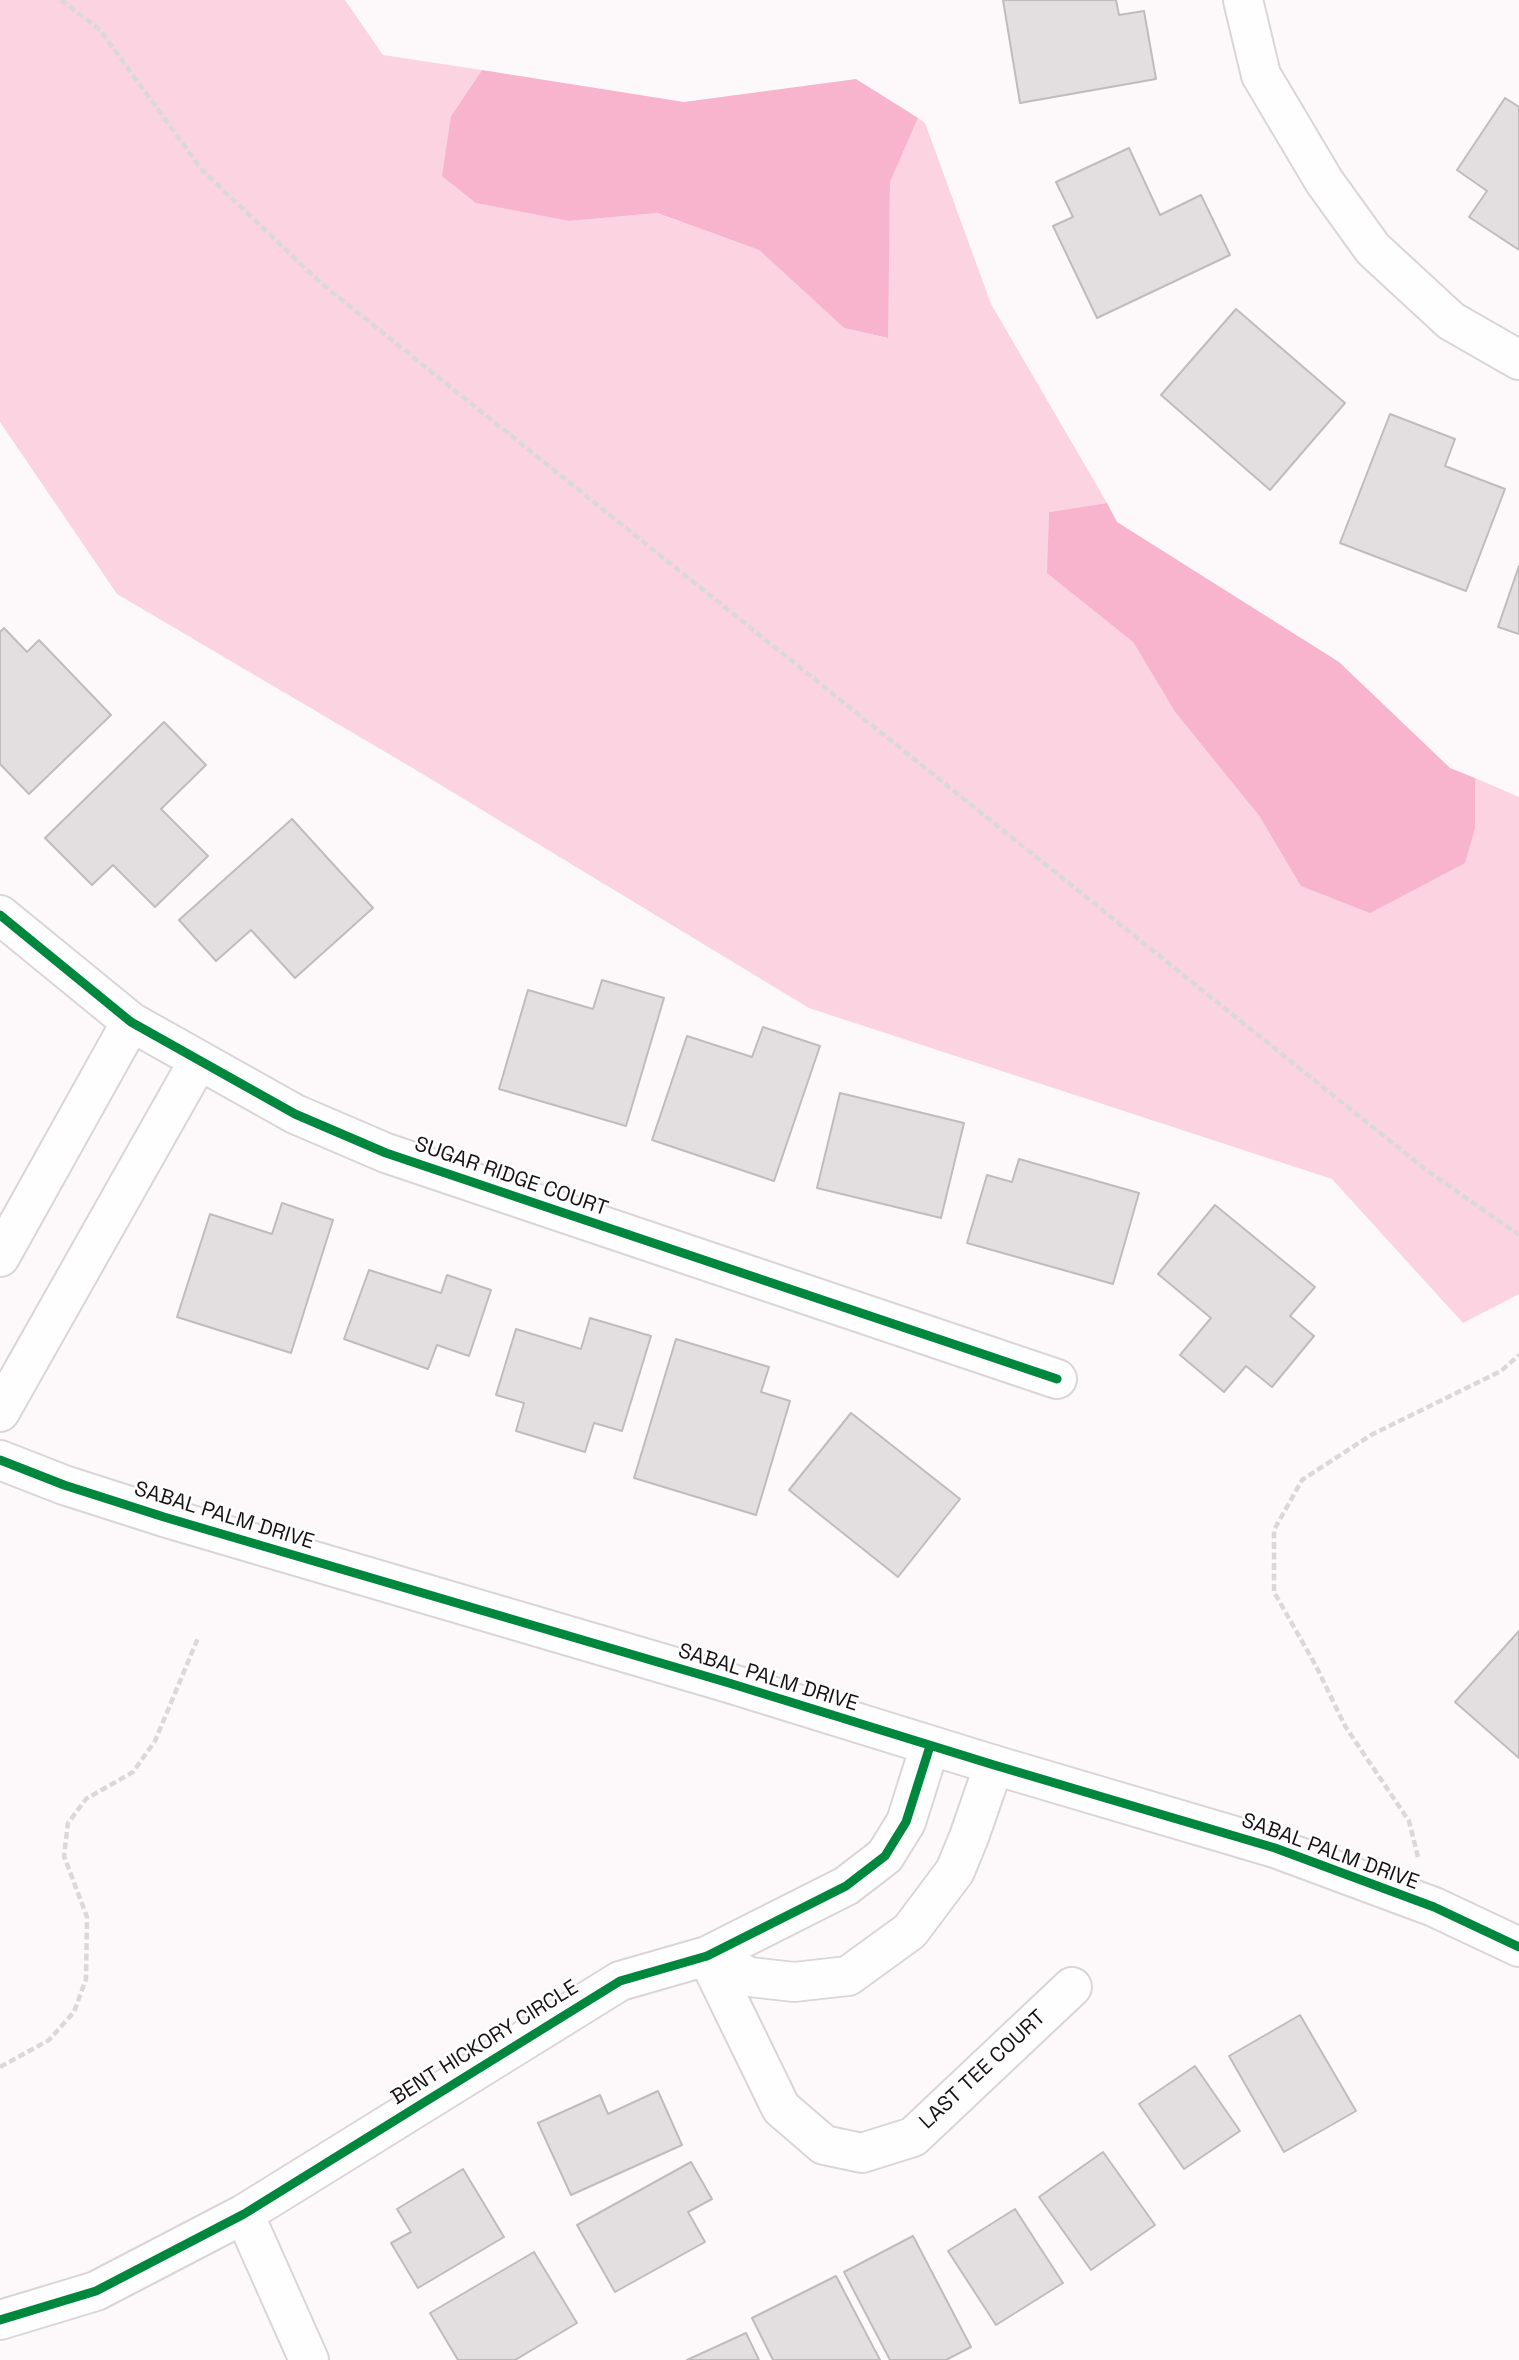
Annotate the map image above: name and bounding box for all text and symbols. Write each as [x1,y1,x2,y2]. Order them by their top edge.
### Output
street label: SUGAR RIDGE COURT [411,1132,611,1222]
street label: SABAL PALM DRIVE [131,1477,317,1555]
street label: SABAL PALM DRIVE [675,1639,861,1717]
street label: SABAL PALM DRIVE [1238,1808,1422,1896]
street label: BENT HICKORY CIRCLE [387,1975,583,2111]
street label: LAST TEE COURT [915,2005,1051,2135]

